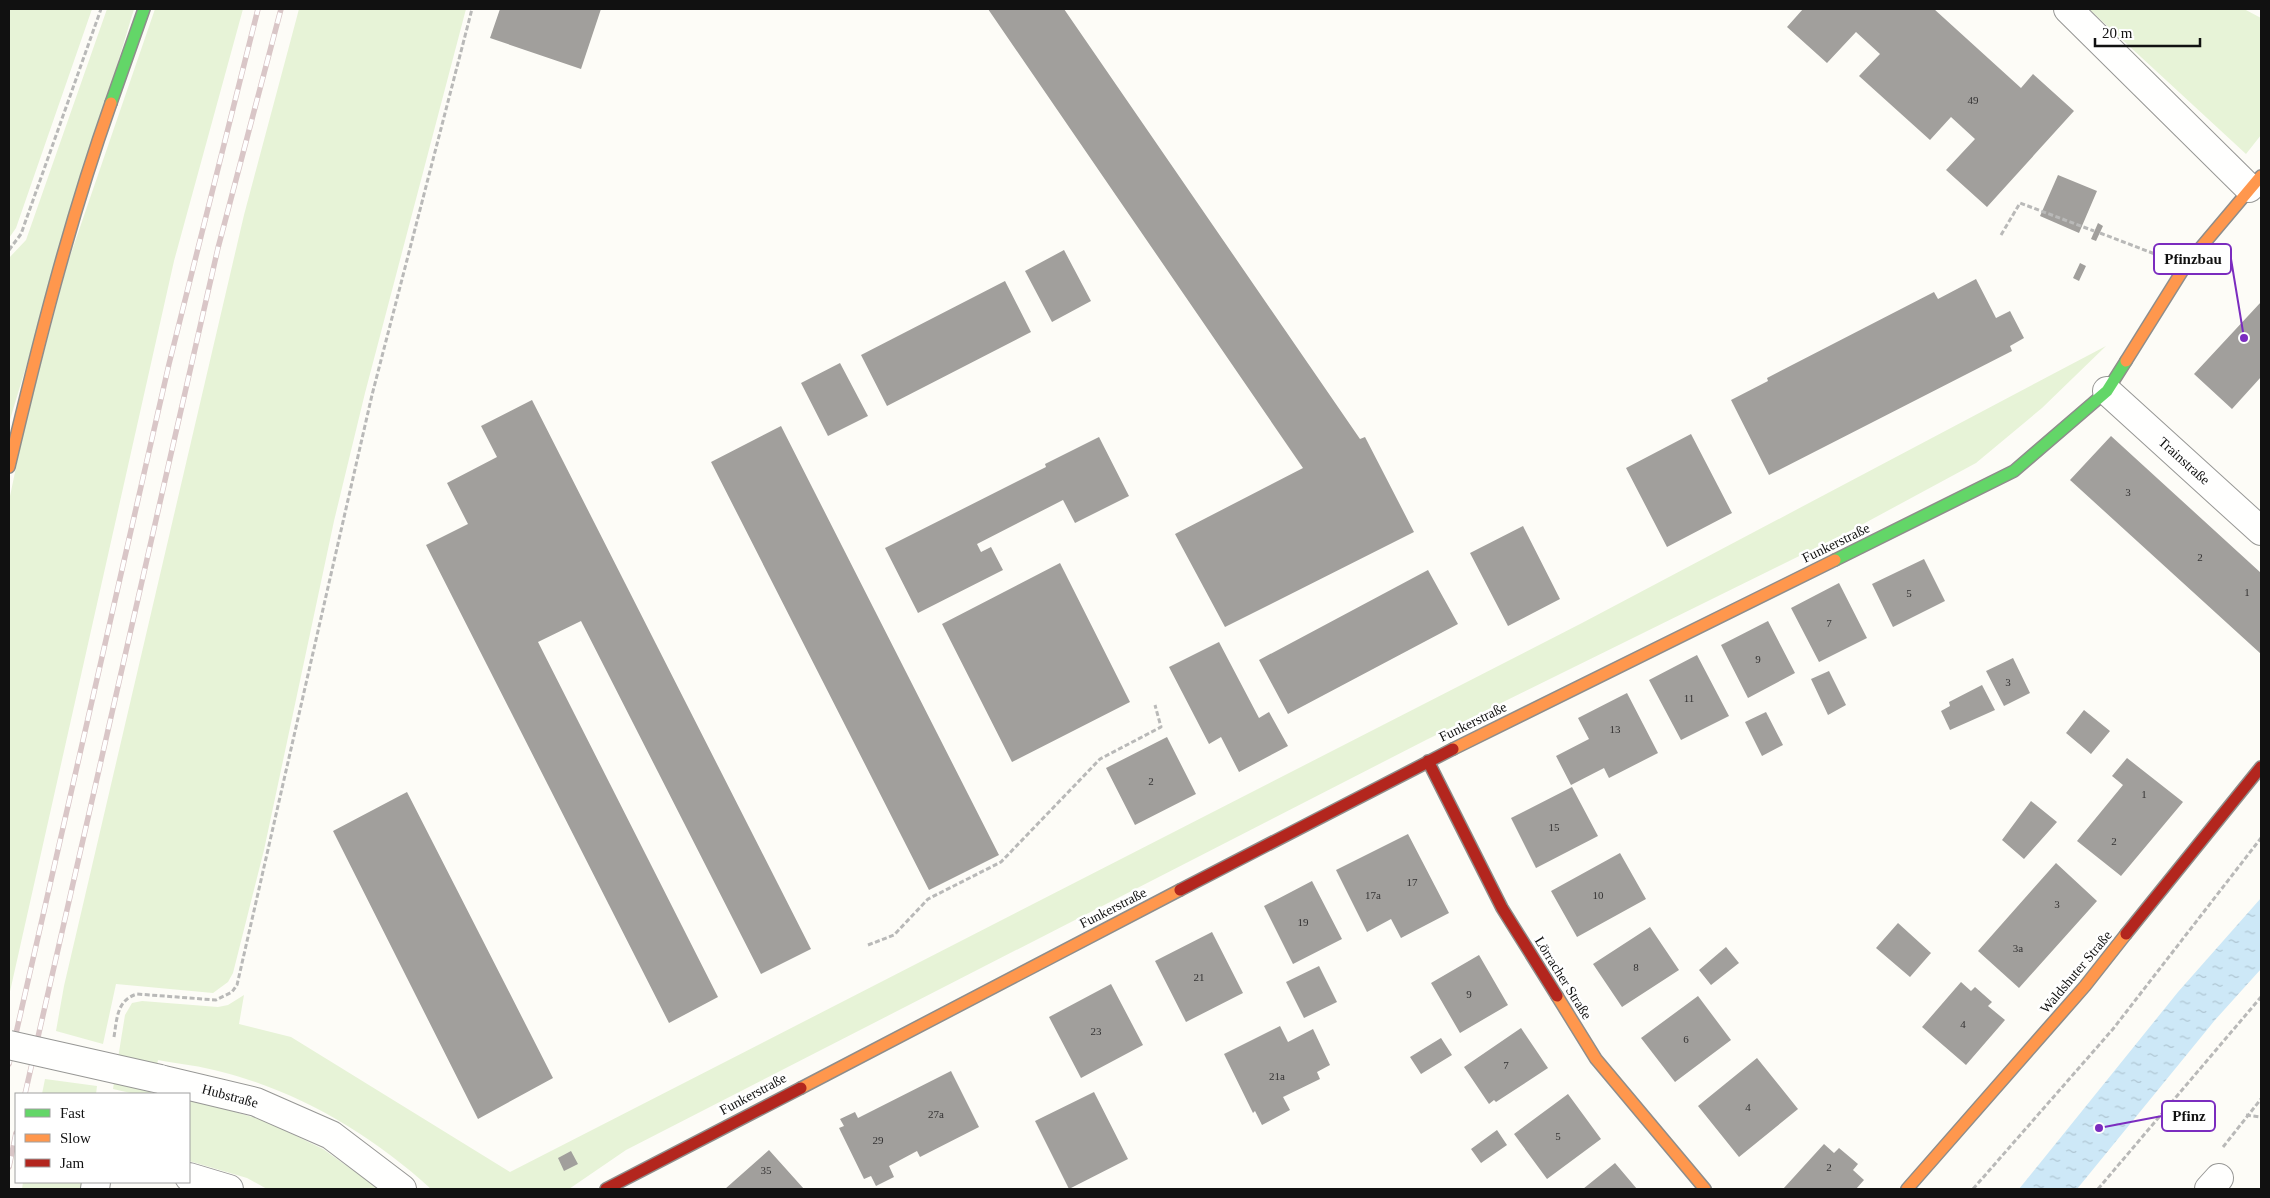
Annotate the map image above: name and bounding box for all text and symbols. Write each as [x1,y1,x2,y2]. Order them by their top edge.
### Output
scale bar [2095,15,2200,47]
text: 20 m [2102,25,2133,41]
house number: 49 [1968,94,1979,106]
callout: Pfinzbau [2154,244,2231,274]
text: Pfinzbau [2164,251,2222,267]
street label: Trainstraße [2155,434,2213,488]
house number: 3 [2125,486,2131,498]
street label: Funkerstraße [1800,520,1872,566]
house number: 2 [2197,551,2203,563]
house number: 1 [2244,586,2250,598]
house number: 5 [1906,587,1912,599]
house number: 7 [1826,617,1832,629]
house number: 9 [1755,653,1761,665]
house number: 3 [2005,676,2011,688]
house number: 11 [1684,692,1694,704]
street label: Funkerstraße [1437,699,1509,745]
house number: 13 [1610,723,1621,735]
house number: 2 [1148,775,1154,787]
house number: 1 [2141,788,2147,800]
house number: 15 [1549,821,1560,833]
house number: 2 [2111,835,2117,847]
house number: 17 [1407,876,1418,888]
street label: Funkerstraße [1077,885,1149,931]
house number: 17a [1365,889,1381,901]
house number: 10 [1593,889,1604,901]
house number: 3 [2054,898,2060,910]
house number: 19 [1298,916,1309,928]
street label: Waldshuter Straße [2037,928,2115,1016]
street label: Lörracher Straße [1532,934,1594,1022]
house number: 3a [2013,942,2023,954]
house number: 8 [1633,961,1639,973]
house number: 21 [1194,971,1205,983]
house number: 9 [1466,988,1472,1000]
house number: 4 [1960,1018,1966,1030]
house number: 23 [1091,1025,1102,1037]
house number: 6 [1683,1033,1689,1045]
house number: 7 [1503,1059,1509,1071]
street label: Funkerstraße [717,1070,789,1118]
house number: 21a [1269,1070,1285,1082]
street label: Hubstraße [200,1081,260,1111]
legend [15,1093,190,1183]
house number: 4 [1745,1101,1751,1113]
callout: Pfinz [2162,1101,2215,1131]
text: Fast [60,1105,86,1121]
house number: 27a [928,1108,944,1120]
text: Pfinz [2172,1108,2206,1124]
text: Slow [60,1130,91,1146]
house number: 5 [1555,1130,1561,1142]
house number: 29 [873,1134,884,1146]
text: Jam [60,1155,84,1171]
house number: 2 [1826,1161,1832,1173]
house number: 35 [761,1164,772,1176]

